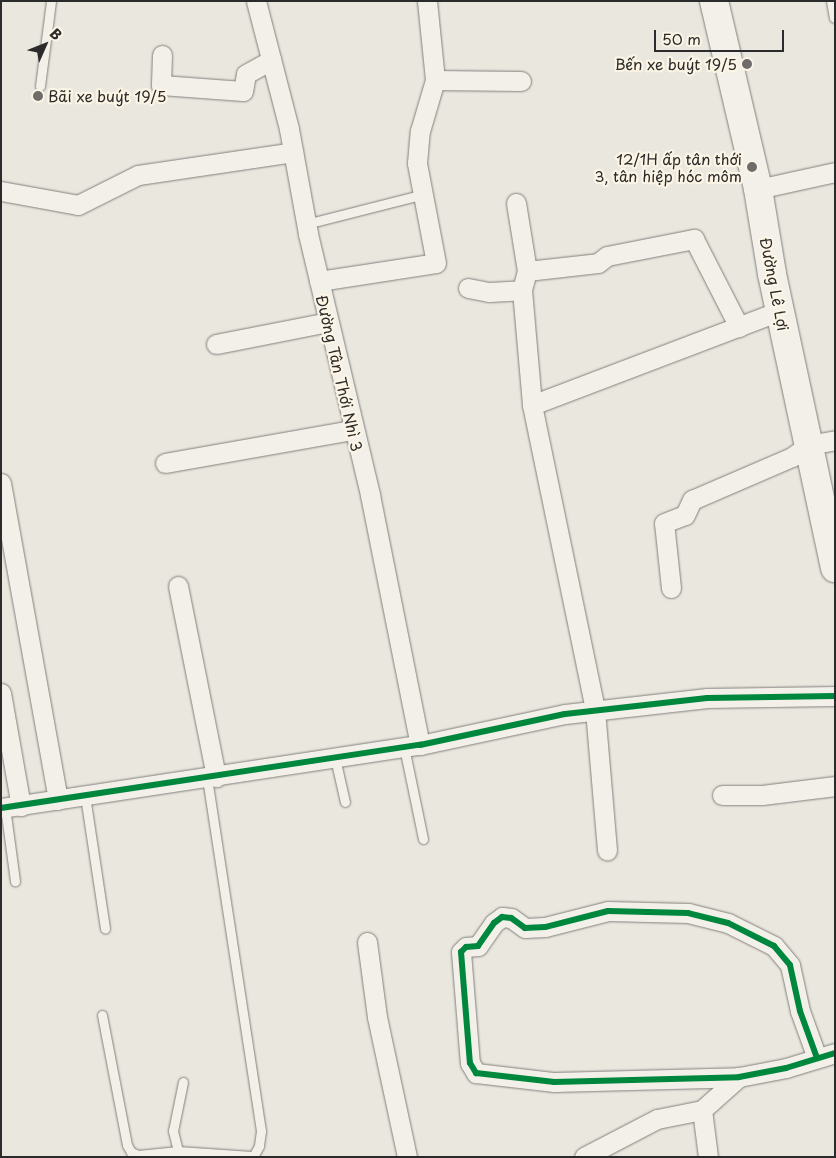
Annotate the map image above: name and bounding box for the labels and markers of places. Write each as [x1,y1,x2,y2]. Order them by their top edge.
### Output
place label: Bến xe buýt 19/5 [616,55,737,73]
marker: Bến xe buýt 19/5 [741,58,753,70]
place label: Bãi xe buýt 19/5 [48,87,165,105]
marker: Bãi xe buýt 19/5 [32,90,44,102]
place label: 12/1H ấp tân thới 3, tân hiệp hóc môm [594,149,742,184]
marker: 12/1H ấp tân thới 3, tân hiệp hóc môm [746,161,758,173]

